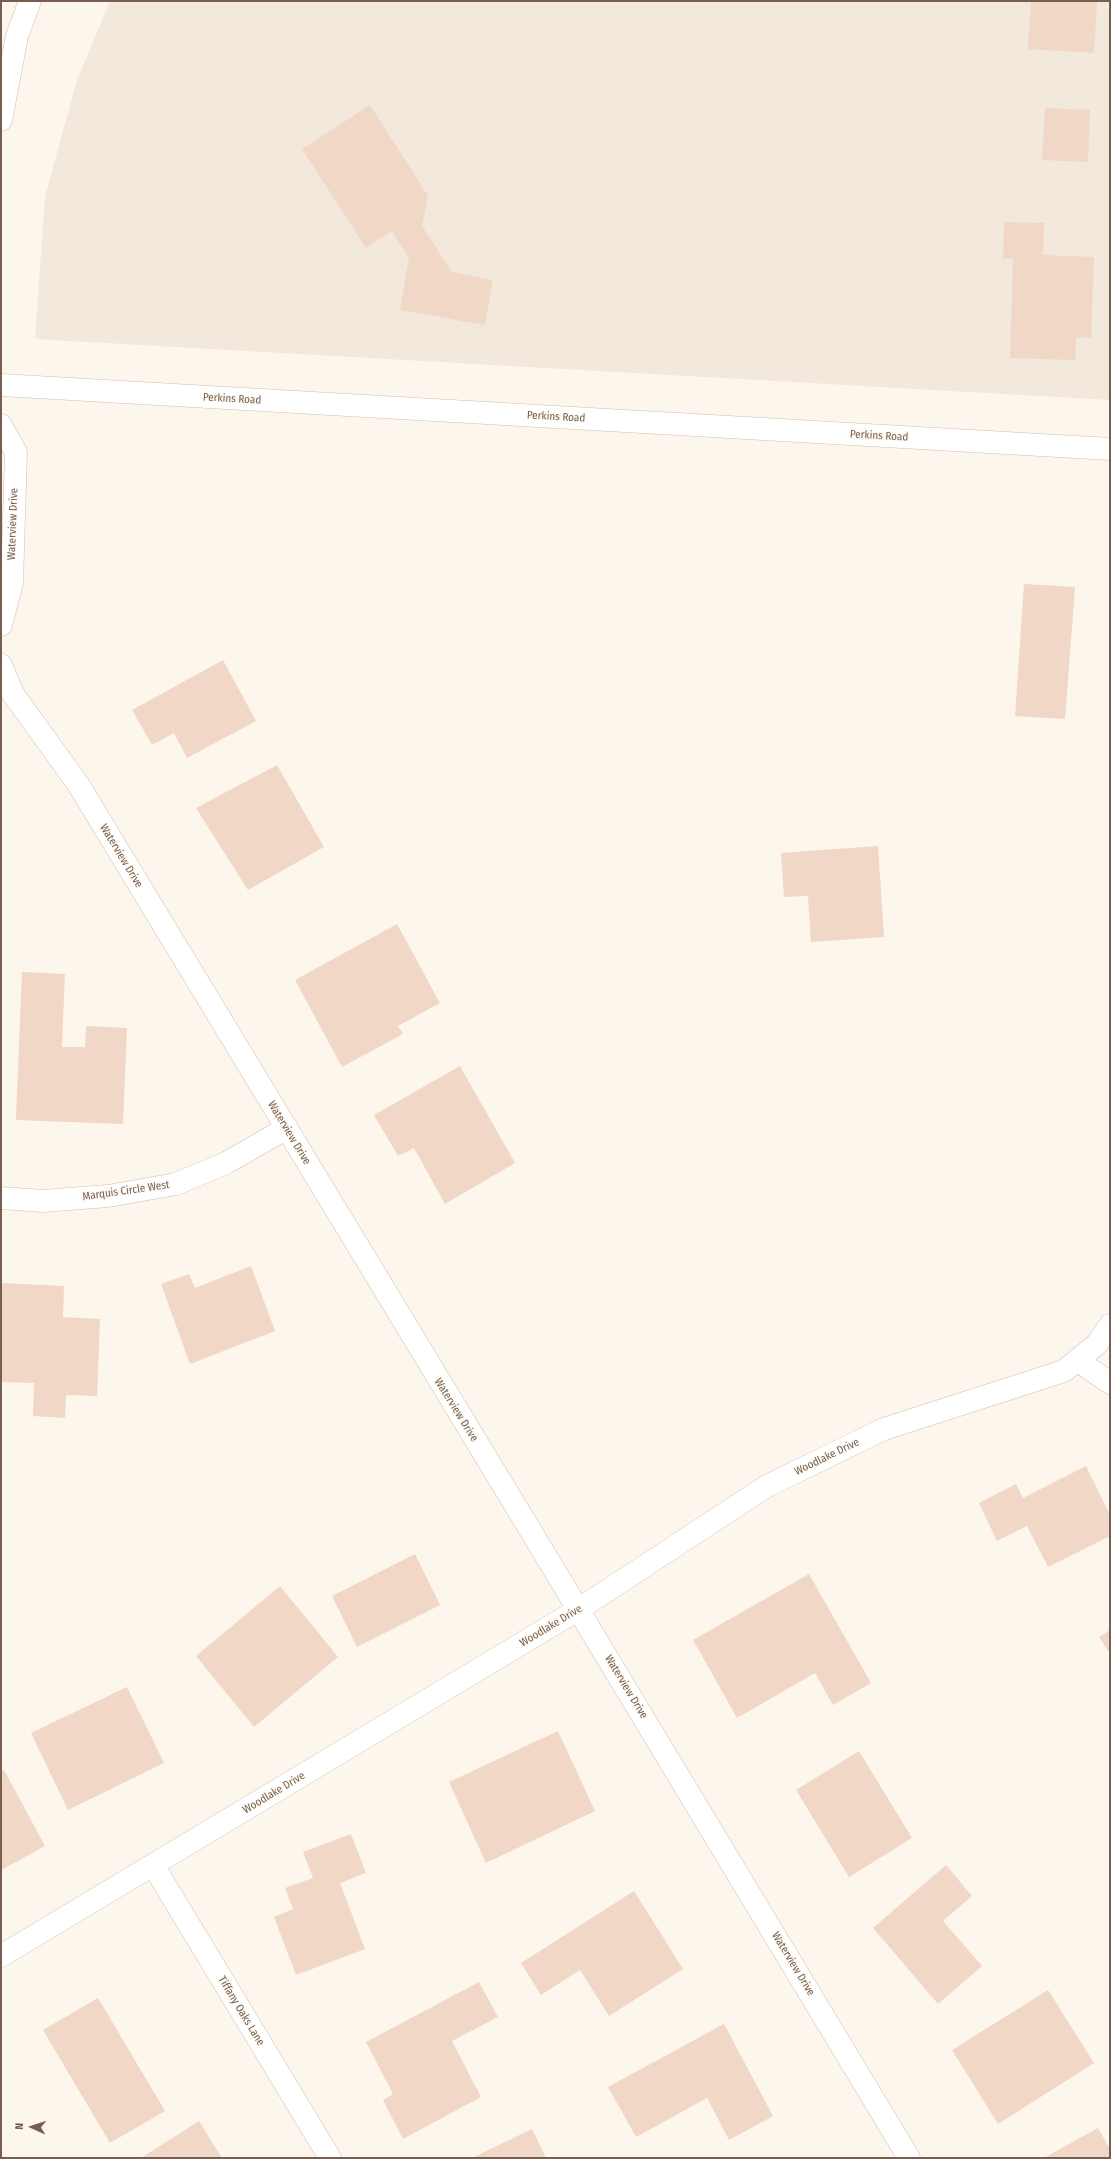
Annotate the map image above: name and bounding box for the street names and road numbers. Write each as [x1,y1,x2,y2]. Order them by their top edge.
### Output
street label: Perkins Road [202,391,262,407]
street label: Perkins Road [526,409,586,425]
street label: Perkins Road [849,428,909,444]
street label: Waterview Drive [5,488,21,560]
street label: Waterview Drive [97,822,145,890]
street label: Waterview Drive [265,1099,313,1167]
street label: Marquis Circle West [82,1178,170,1204]
street label: Waterview Drive [431,1376,481,1444]
street label: Woodlake Drive [793,1436,861,1478]
street label: Woodlake Drive [518,1602,584,1650]
street label: Waterview Drive [602,1653,650,1721]
street label: Woodlake Drive [241,1769,307,1817]
street label: Waterview Drive [769,1930,817,1998]
street label: Tiffany Oaks Lane [215,1974,267,2048]

